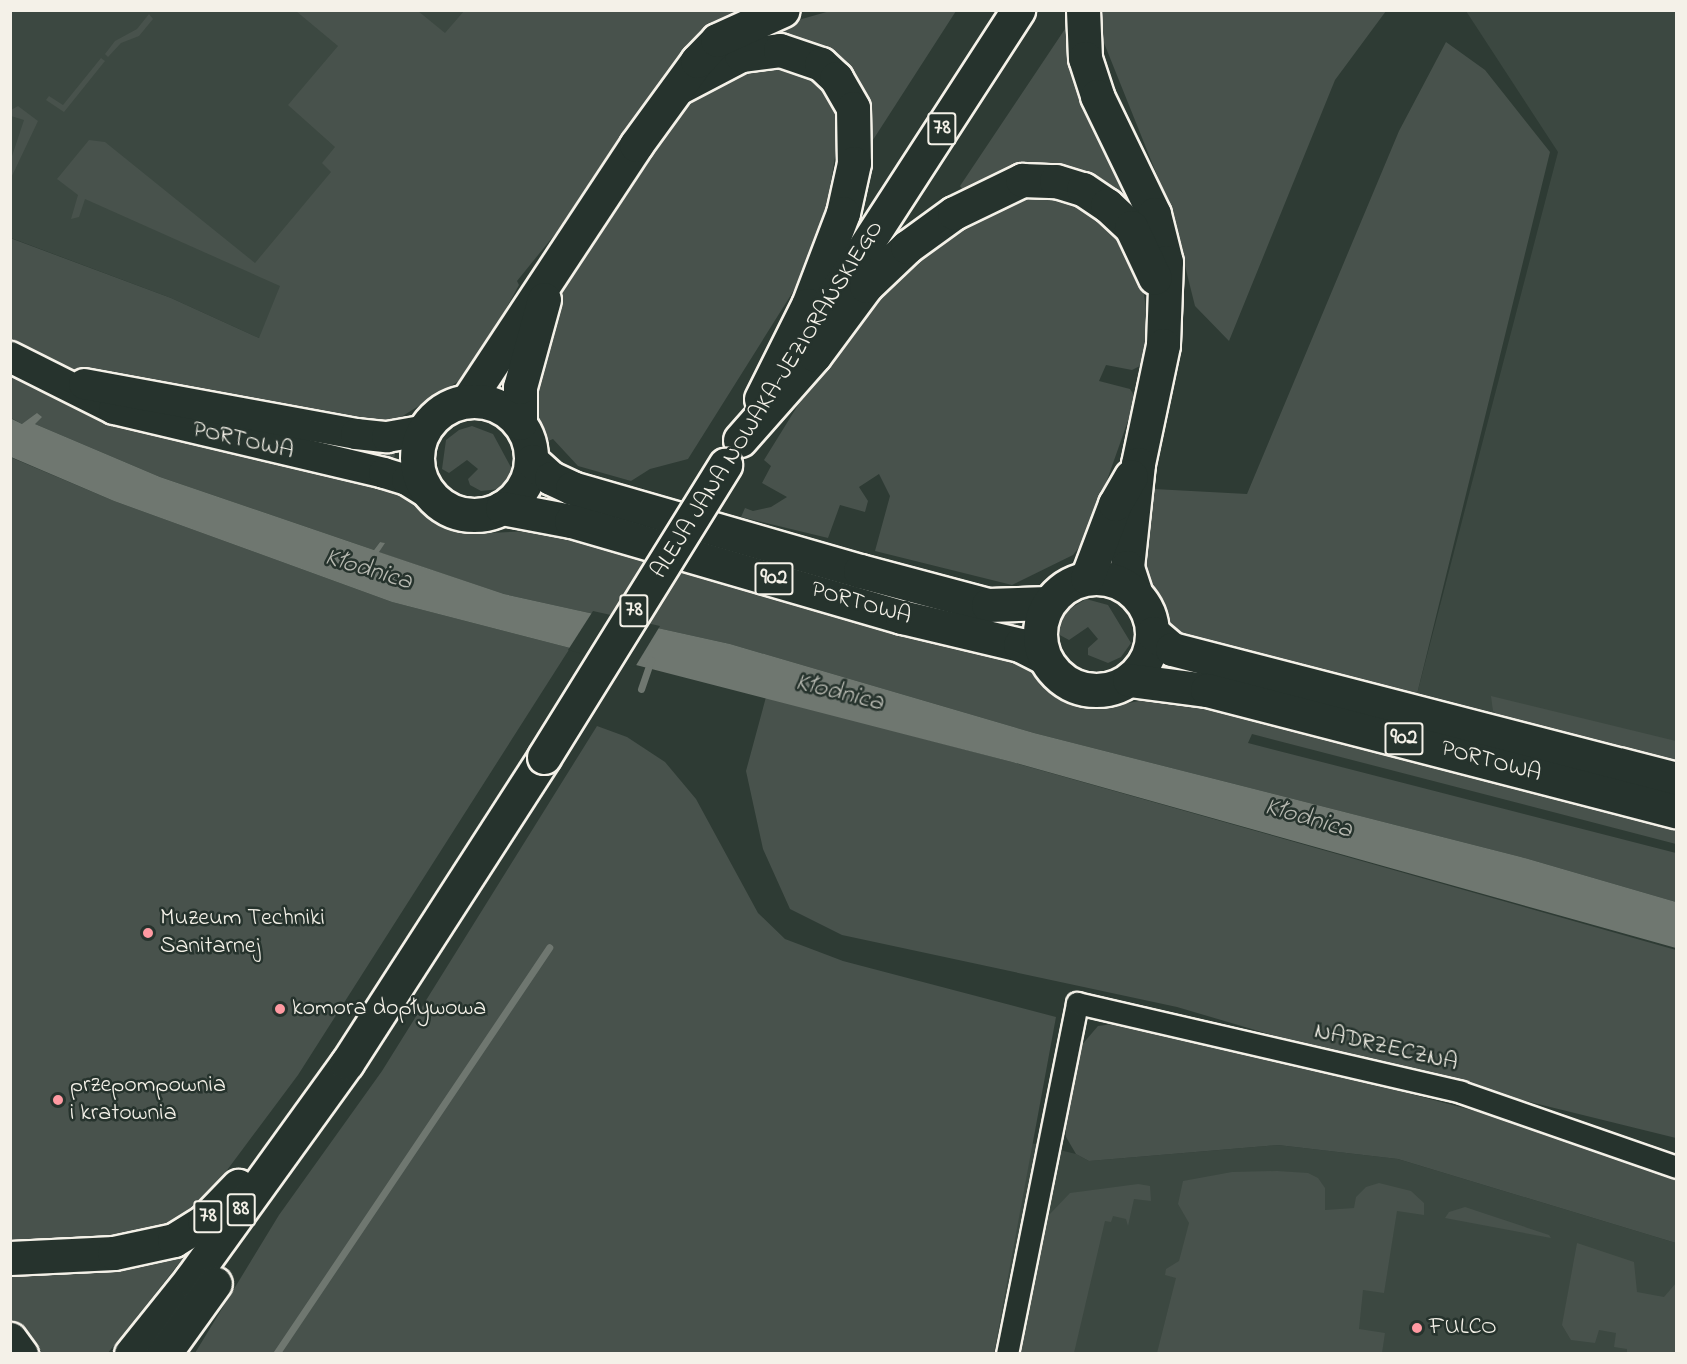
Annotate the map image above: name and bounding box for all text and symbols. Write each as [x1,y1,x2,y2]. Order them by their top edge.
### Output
road number: 78 [927,110,957,148]
street label: ALEJA JANA NOWAKA-JEZIORAŃSKIEGO [645,216,891,584]
street label: PORTOWA [190,415,296,467]
water label: Kłodnica [321,543,415,599]
road number: 902 [753,560,795,598]
street label: PORTOWA [808,576,914,632]
road number: 78 [619,592,649,630]
water label: Kłodnica [792,668,886,720]
road number: 902 [1383,720,1425,758]
street label: PORTOWA [1438,735,1544,789]
water label: Kłodnica [1261,793,1355,847]
place label: Muzeum Techniki Sanitarnej [160,905,325,961]
marker: Muzeum Techniki Sanitarnej [141,926,155,940]
place label: komora dopływowa [292,995,486,1023]
marker: komora dopływowa [273,1002,287,1016]
street label: NADRZECZNA [1311,1018,1461,1078]
place label: przepompownia i kratownia [70,1072,226,1128]
marker: przepompownia i kratownia [51,1093,65,1107]
road number: 88 [226,1191,256,1229]
road number: 78 [193,1198,223,1236]
place label: FULCO [1429,1314,1497,1342]
marker: FULCO [1410,1321,1424,1335]

